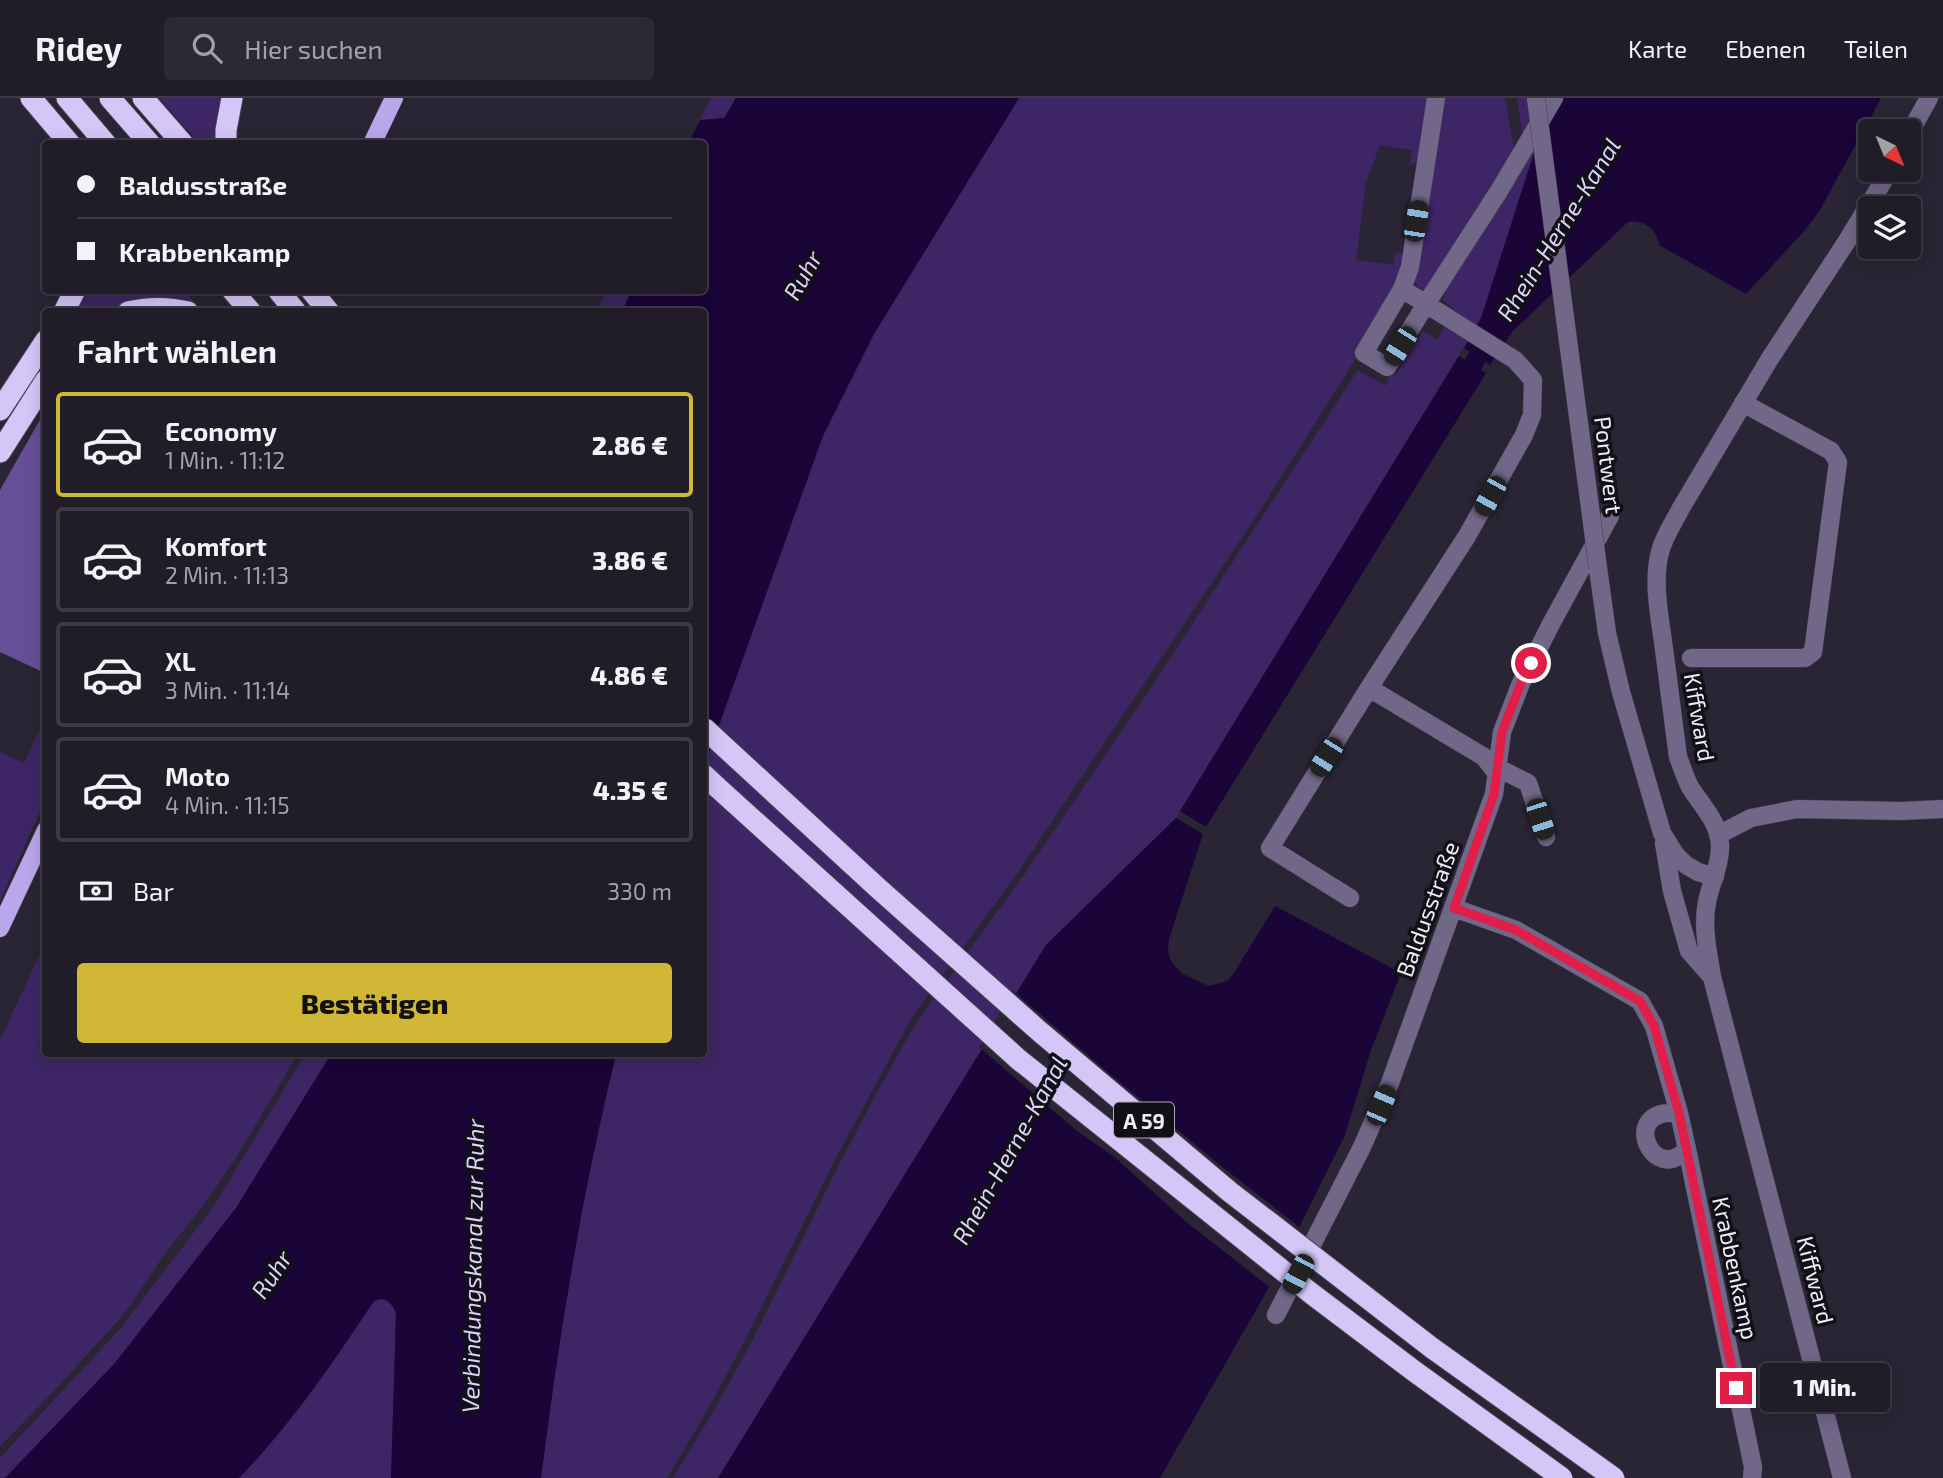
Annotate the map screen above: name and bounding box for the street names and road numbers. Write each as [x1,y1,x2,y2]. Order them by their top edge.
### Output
street label: Pontwert [1589,415,1629,515]
street label: Kiffward [1678,671,1722,763]
street label: Baldusstraße [1390,838,1464,980]
road number: A 59 [1114,1102,1174,1138]
street label: Krabbenkamp [1707,1194,1765,1342]
street label: Kiffward [1792,1233,1840,1327]

